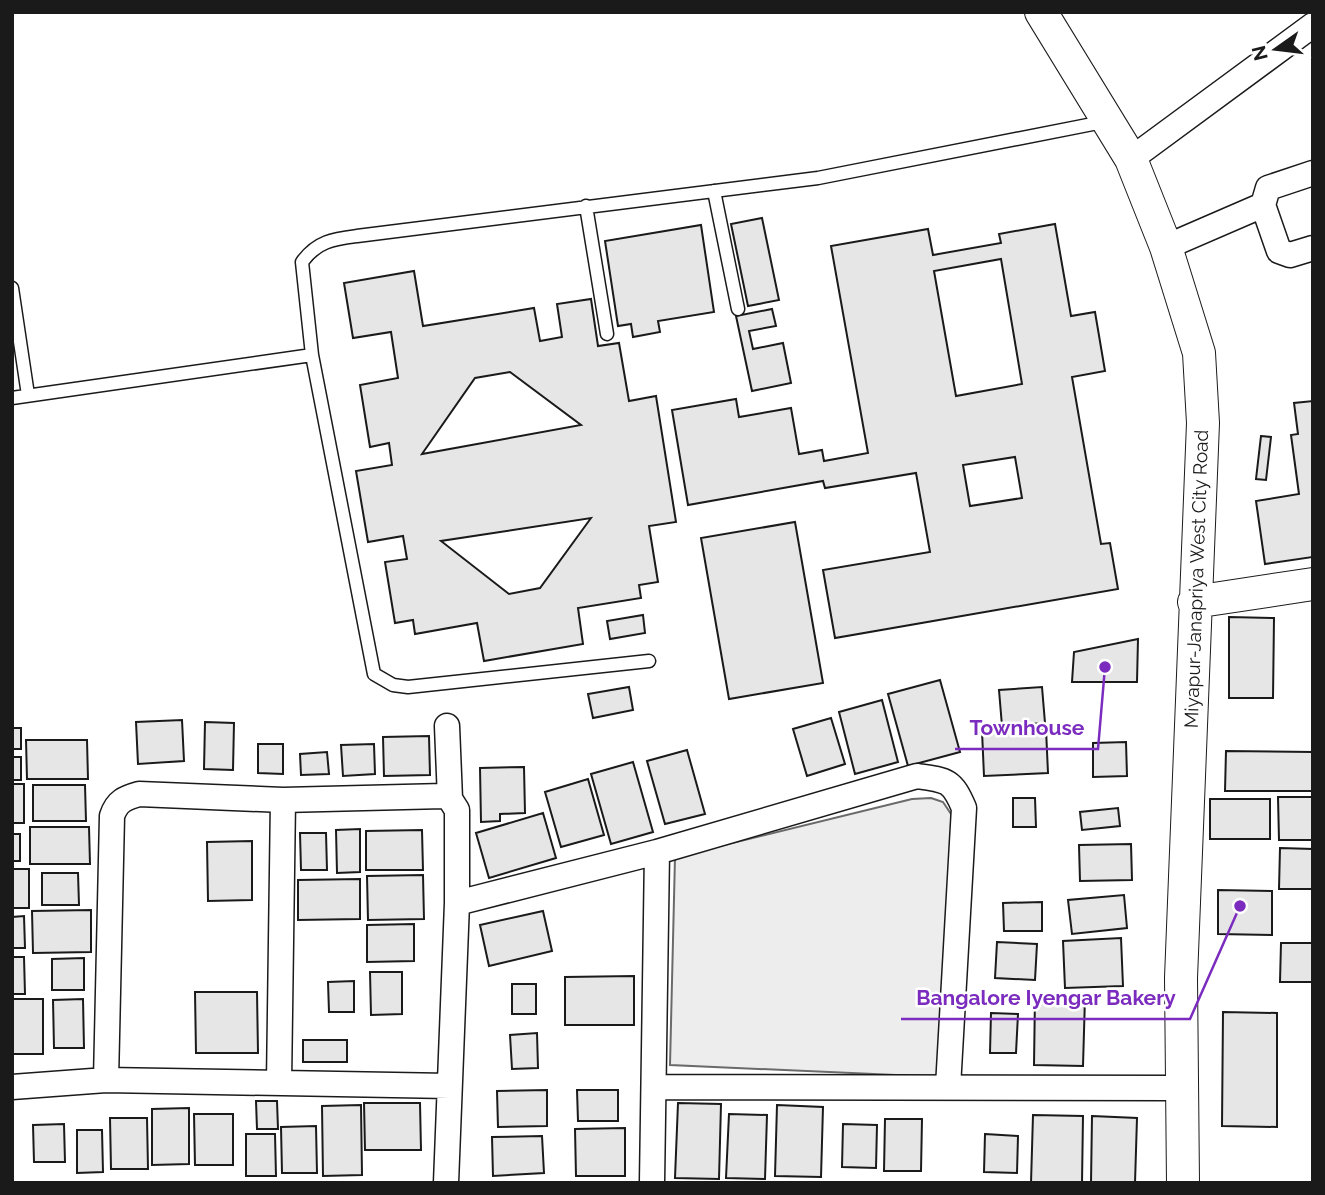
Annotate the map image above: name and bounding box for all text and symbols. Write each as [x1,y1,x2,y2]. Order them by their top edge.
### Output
north arrow [1241,14,1311,84]
text: N [1247,43,1272,63]
street label: Miyapur-Janapriya West City Road [1180,429,1212,729]
callout: Townhouse [955,707,1098,749]
text: Townhouse [970,715,1085,740]
callout: Bangalore Iyengar Bakery [901,977,1190,1019]
text: Bangalore Iyengar Bakery [916,985,1176,1010]

